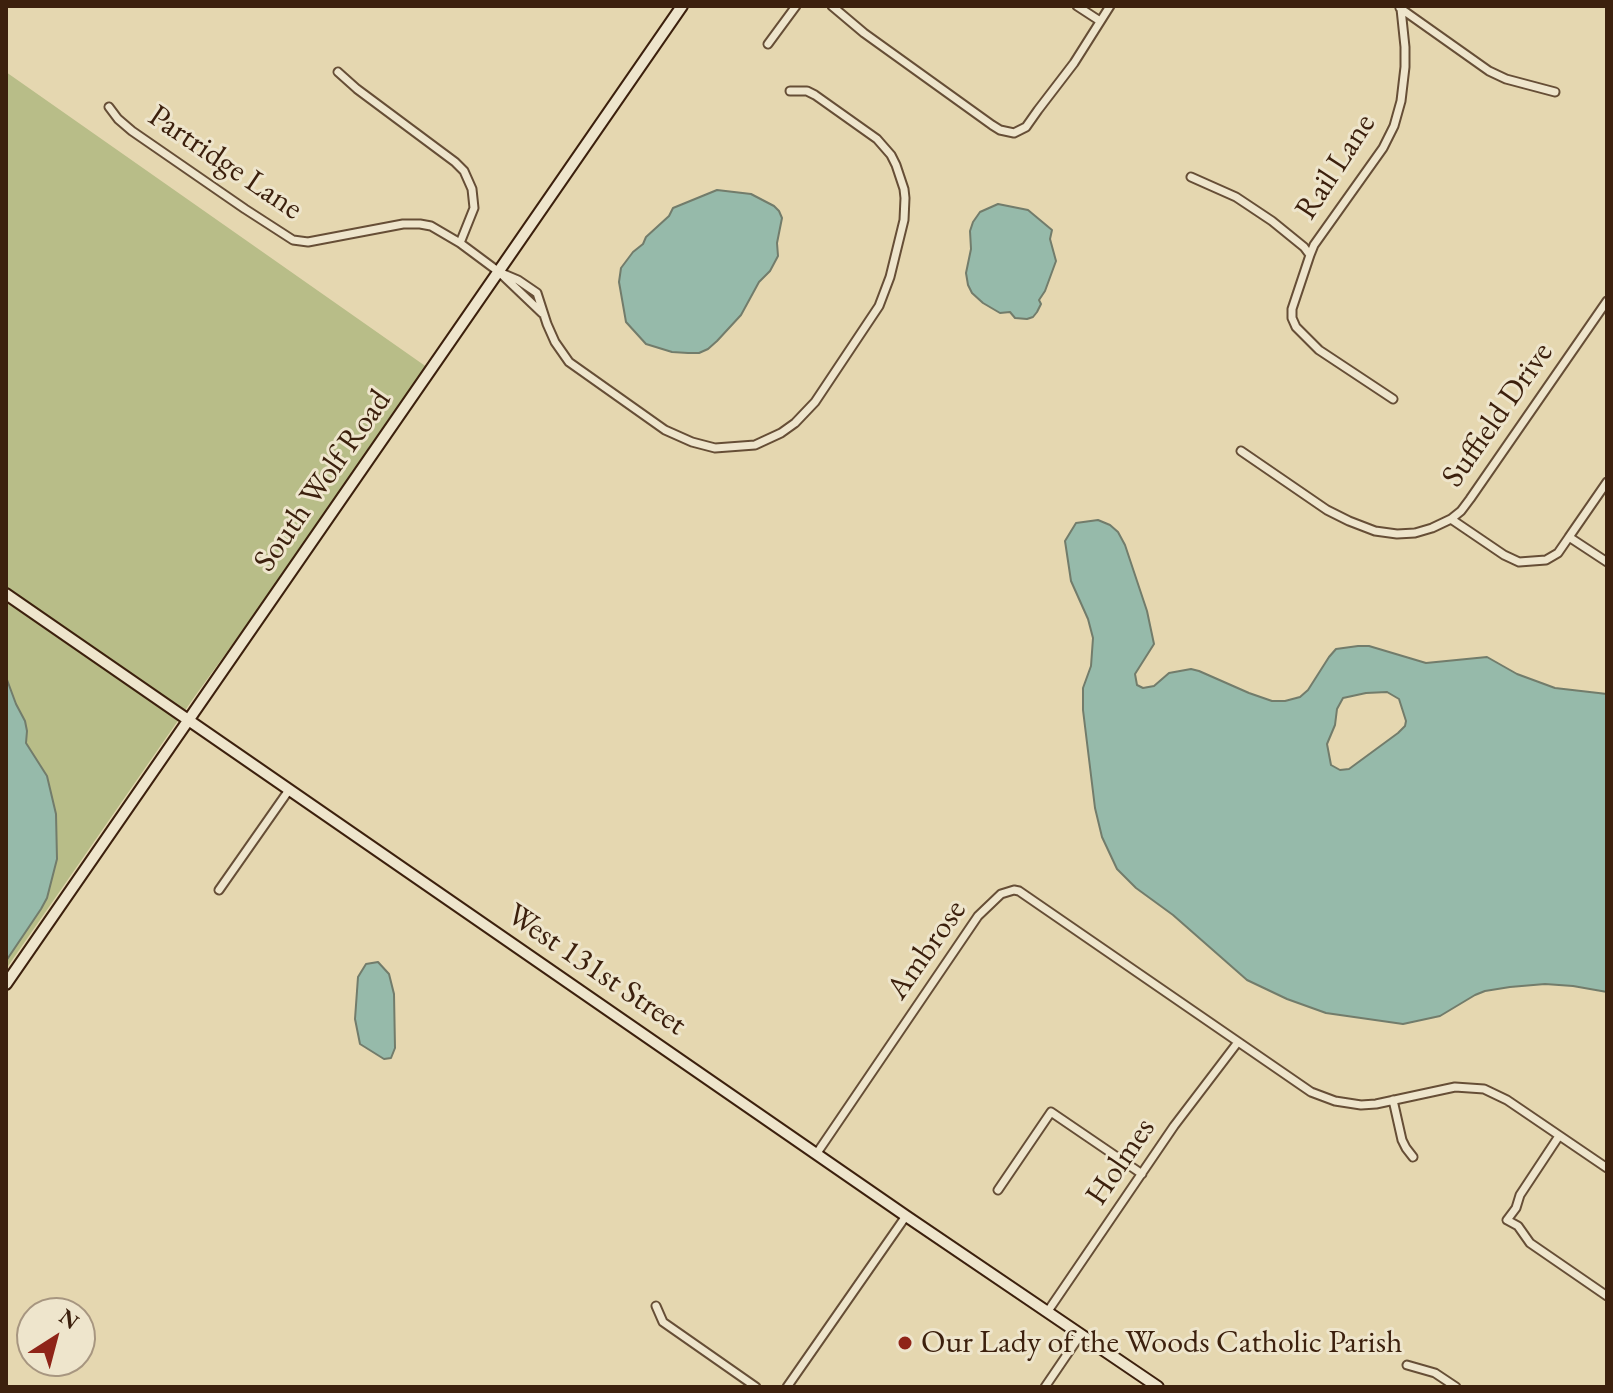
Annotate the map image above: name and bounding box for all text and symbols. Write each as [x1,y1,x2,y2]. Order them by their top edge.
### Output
street label: Partridge Lane [141,97,309,229]
street label: Rail Lane [1288,107,1384,227]
street label: Suffield Drive [1434,335,1562,495]
street label: South Wolf Road [246,383,400,579]
street label: Ambrose [879,893,975,1007]
street label: West 131st Street [499,896,693,1044]
street label: Holmes [1078,1111,1164,1213]
north arrow [16,1297,96,1377]
text: N [53,1302,85,1336]
place label: Our Lady of the Woods Catholic Parish [921,1324,1402,1362]
marker: Our Lady of the Woods Catholic Parish [896,1334,914,1352]

